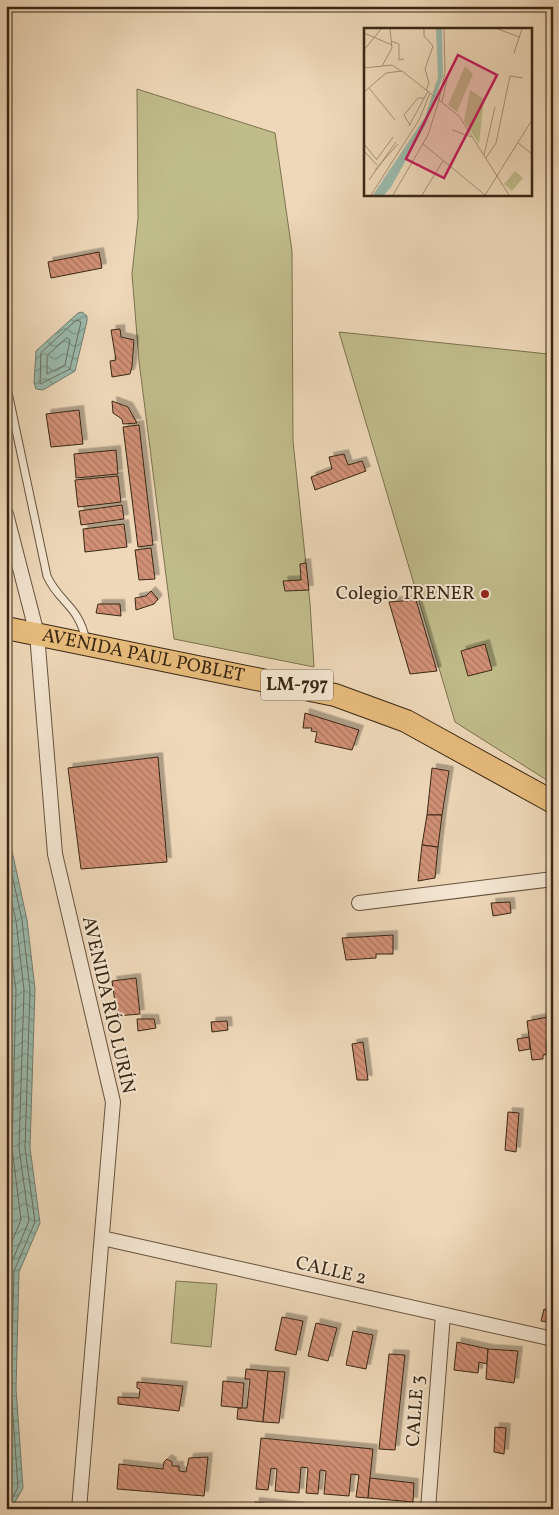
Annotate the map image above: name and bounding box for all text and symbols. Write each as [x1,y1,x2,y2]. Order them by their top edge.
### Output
inset map [364,28,532,195]
place label: Colegio TRENER [336,581,475,607]
marker: Colegio TRENER [479,588,491,600]
street label: AVENIDA PAUL POBLET [40,623,247,689]
road number: LM-797 [261,670,333,700]
street label: AVENIDA RÍO LURÍN [75,914,141,1096]
street label: CALLE 2 [293,1250,369,1292]
street label: CALLE 3 [401,1374,431,1448]

